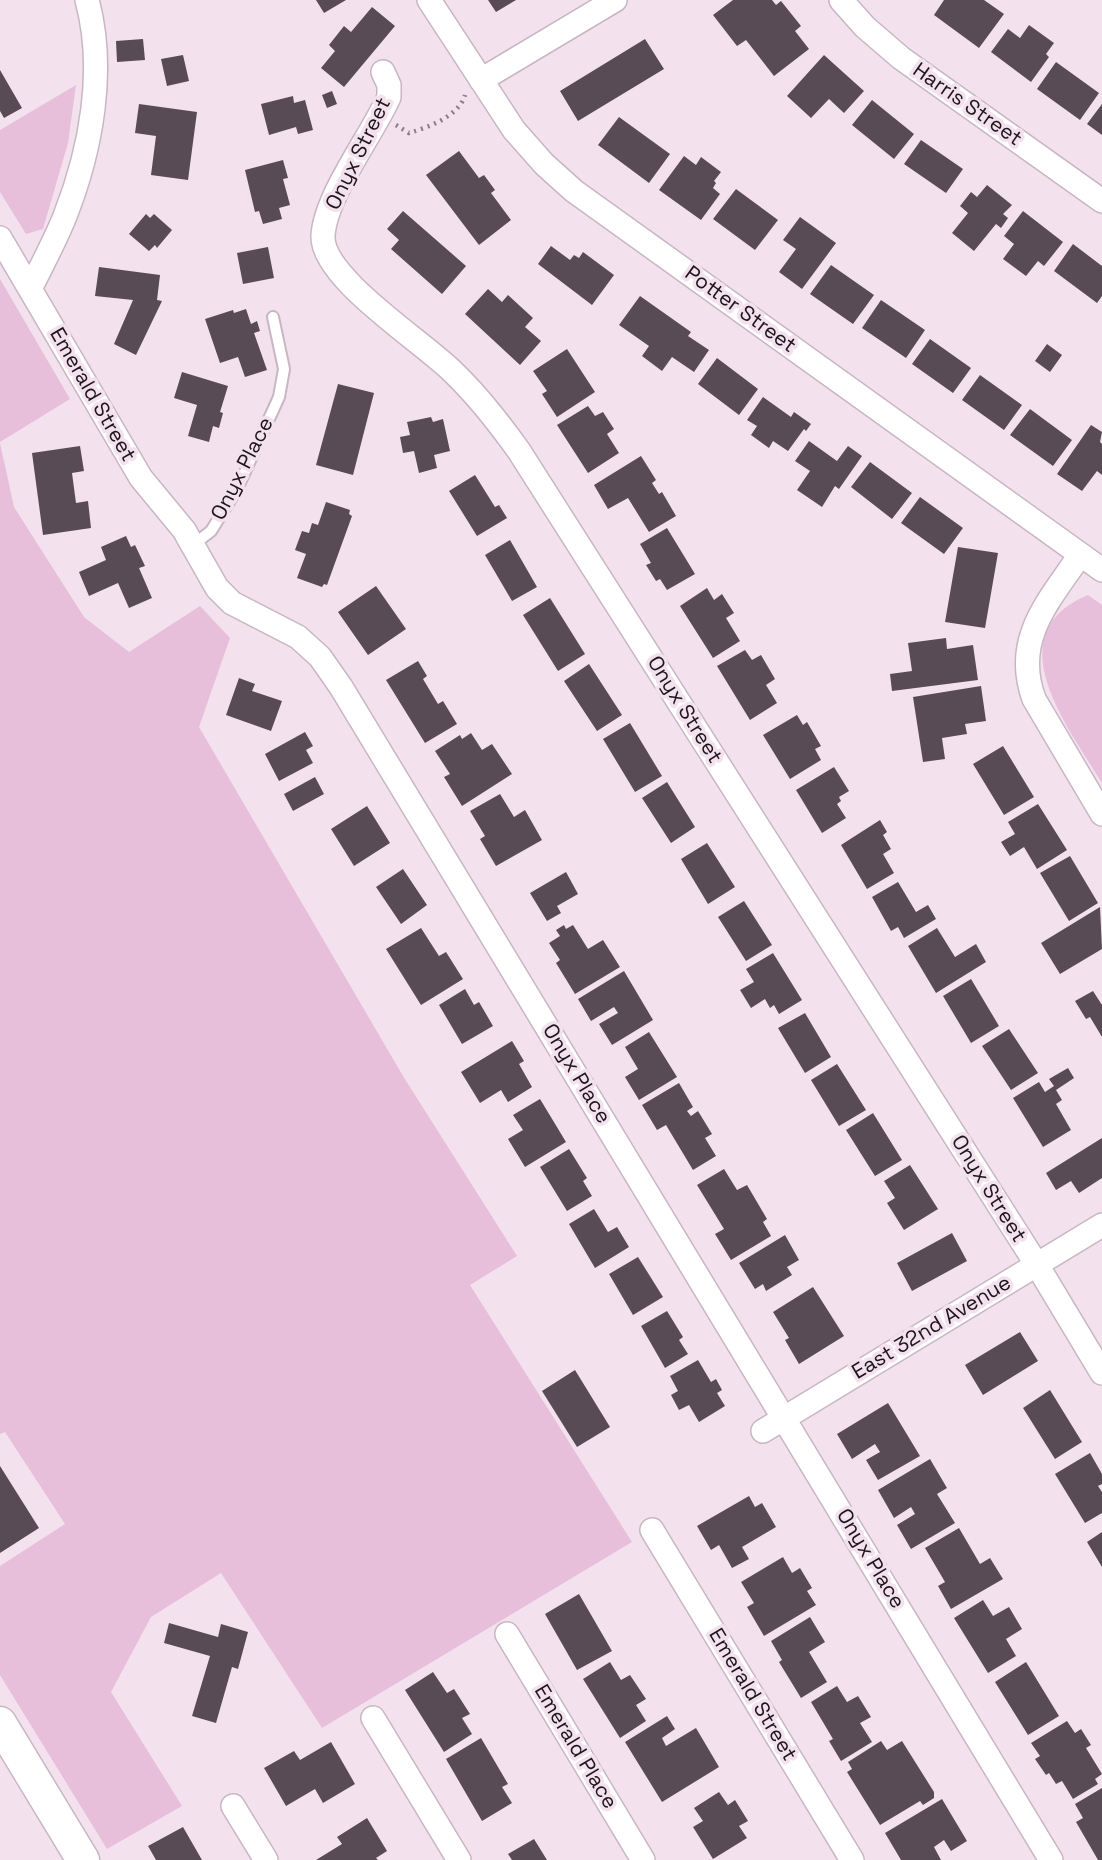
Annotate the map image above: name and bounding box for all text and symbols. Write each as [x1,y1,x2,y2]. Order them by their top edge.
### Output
street label: Harris Street [908,58,1026,152]
street label: Onyx Street [321,94,397,214]
street label: Potter Street [679,261,801,359]
street label: Emerald Street [44,324,140,466]
street label: Onyx Place [206,413,280,525]
street label: Onyx Street [641,652,727,768]
street label: Onyx Place [536,1020,616,1128]
street label: Onyx Street [945,1131,1031,1247]
street label: East 32nd Avenue [848,1271,1016,1385]
street label: Onyx Place [830,1505,910,1613]
street label: Emerald Street [703,1624,801,1766]
street label: Emerald Place [528,1680,622,1814]

